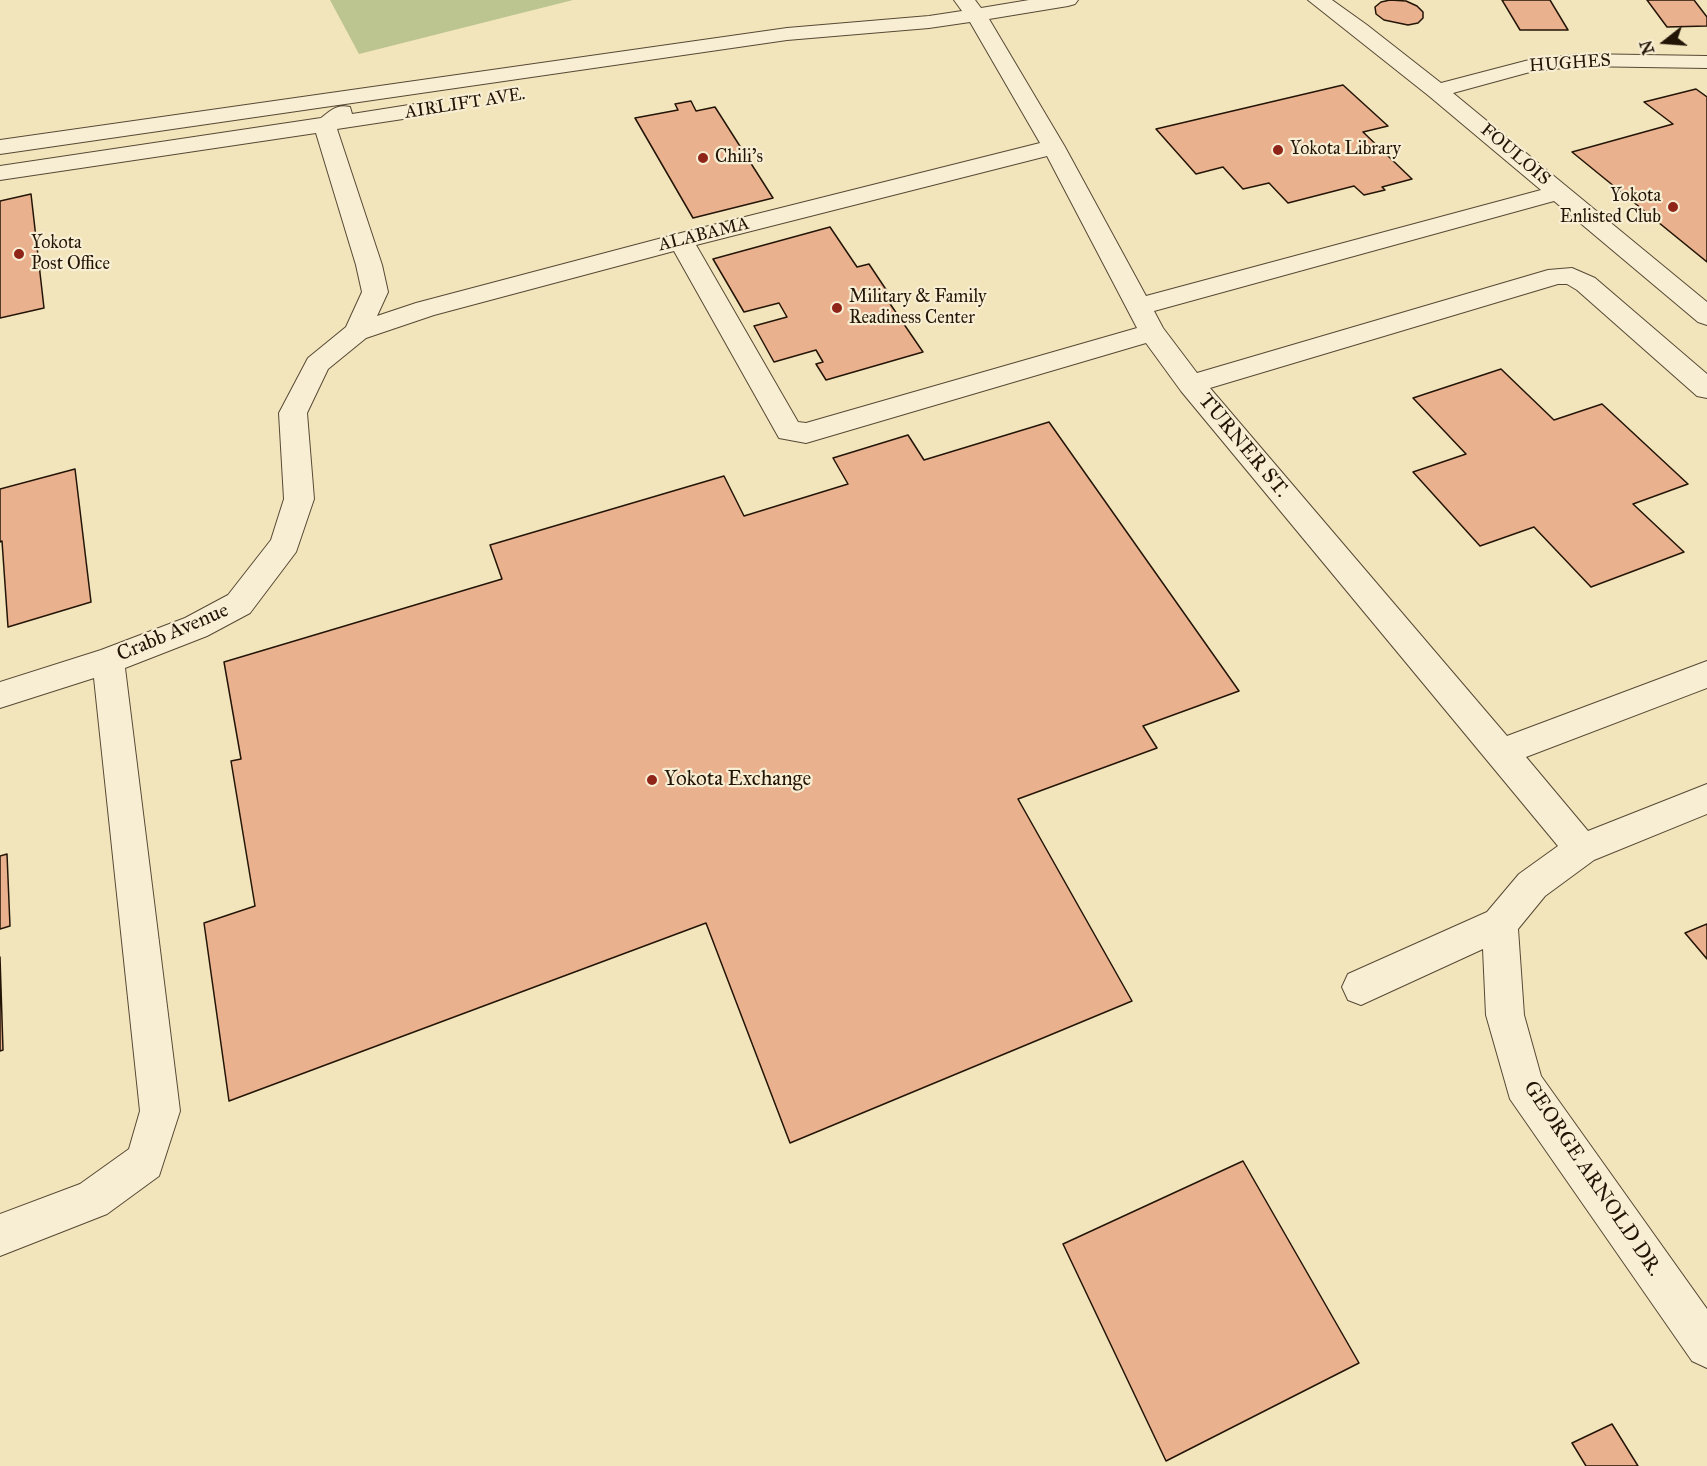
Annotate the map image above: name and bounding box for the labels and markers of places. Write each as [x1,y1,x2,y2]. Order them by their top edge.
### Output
place label: Yokota Library [1290,139,1401,161]
marker: Yokota Library [1271,143,1285,157]
place label: Chili's [715,147,763,169]
marker: Chili's [696,151,710,165]
place label: Yokota Enlisted Club [1560,186,1661,228]
marker: Yokota Enlisted Club [1666,200,1680,214]
place label: Yokota Post Office [31,233,110,276]
marker: Yokota Post Office [12,247,26,261]
place label: Military & Family Readiness Center [849,287,986,330]
marker: Military & Family Readiness Center [830,301,844,315]
place label: Yokota Exchange [664,767,811,793]
marker: Yokota Exchange [645,773,659,787]

